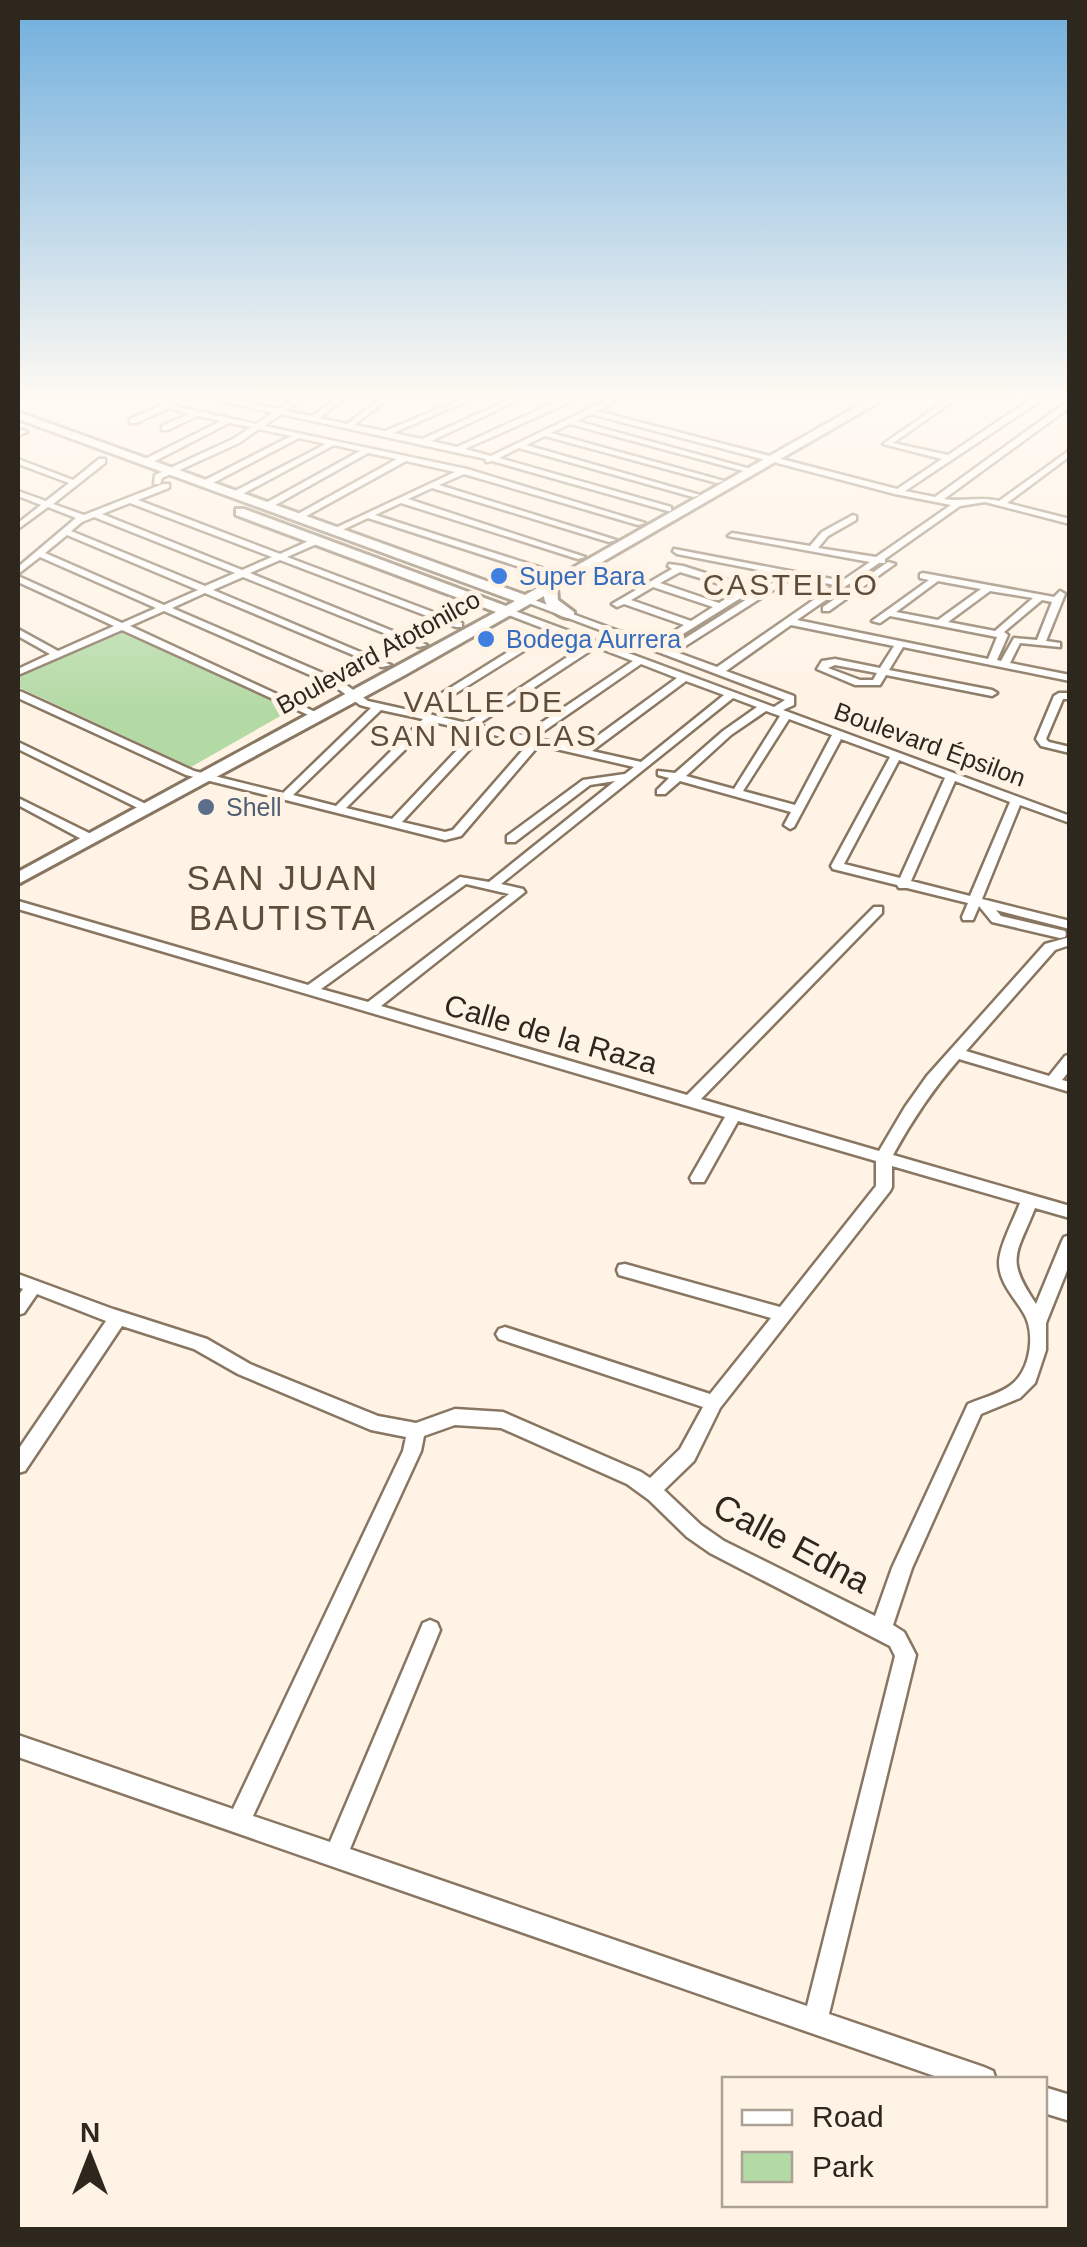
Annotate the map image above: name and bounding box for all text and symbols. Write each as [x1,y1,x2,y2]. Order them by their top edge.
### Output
place label: Super Bara [519,562,646,590]
marker: Super Bara [488,565,510,587]
district label: CASTELLO [703,568,879,601]
street label: Boulevard Atotonilco [272,585,484,719]
place label: Bodega Aurrera [506,625,681,653]
marker: Bodega Aurrera [475,628,497,650]
district label: VALLE DE SAN NICOLAS [369,685,599,752]
street label: Boulevard Épsilon [831,696,1029,792]
place label: Shell [226,793,282,821]
marker: Shell [195,796,217,818]
district label: SAN JUAN BAUTISTA [186,858,380,937]
street label: Calle de la Raza [441,988,662,1080]
street label: Calle Edna [707,1486,877,1601]
legend [722,2077,1047,2207]
text: Road [812,2100,884,2133]
north arrow [40,2107,140,2207]
text: N [80,2117,100,2148]
text: Park [812,2150,875,2183]

